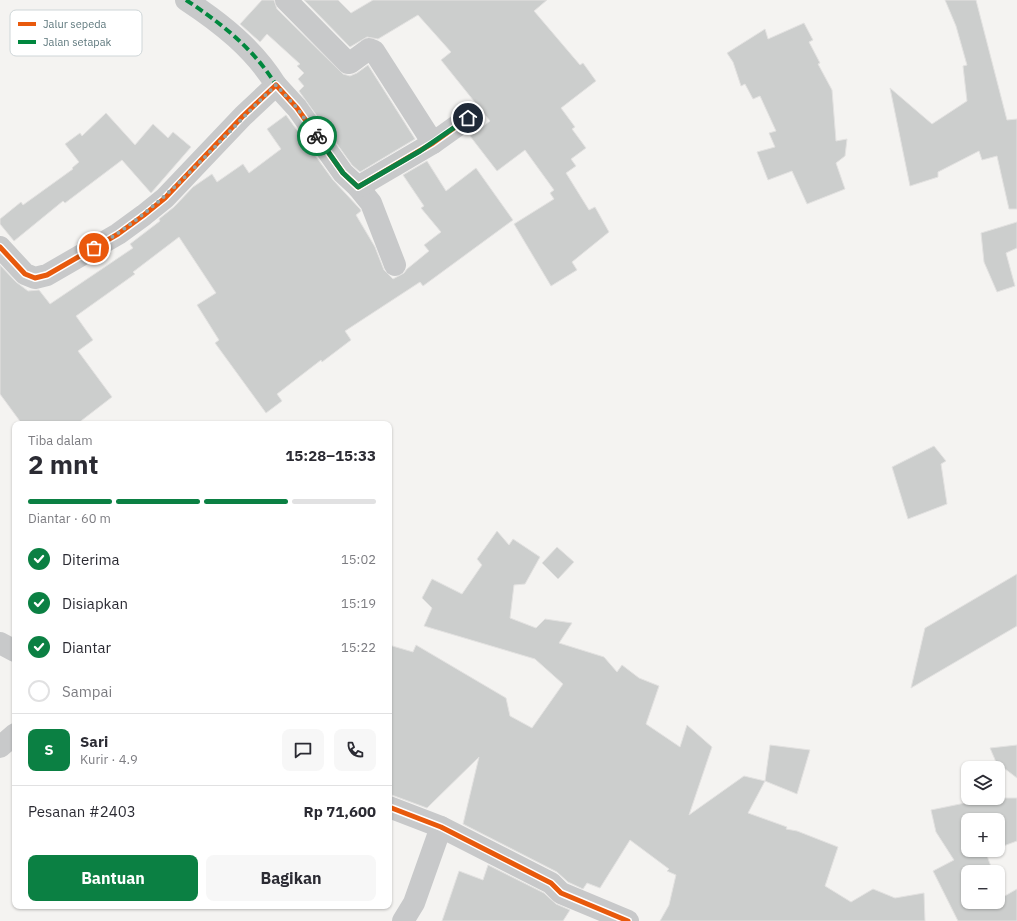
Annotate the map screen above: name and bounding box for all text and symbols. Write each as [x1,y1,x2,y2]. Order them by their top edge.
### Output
legend [10,10,142,56]
text: Jalur sepeda [43,17,107,31]
text: Jalan setapak [43,35,112,49]
pin [451,101,485,135]
icon: home [457,107,479,129]
courier [297,116,337,156]
icon: bike [306,125,328,147]
pin [77,231,111,265]
icon: bag [83,237,105,259]
text: Tiba dalam [28,432,93,449]
text: 15:28–15:33 [285,446,376,465]
text: 2 mnt [28,447,98,481]
text: Diantar · 60 m [28,510,111,527]
icon: check [28,548,50,570]
text: Diterima [62,550,120,569]
text: 15:02 [341,551,376,568]
icon: check [28,592,50,614]
text: Disiapkan [62,594,128,613]
text: 15:19 [341,595,376,612]
icon: check [28,636,50,658]
text: Diantar [62,638,111,657]
text: 15:22 [341,639,376,656]
text: Sampai [62,682,112,701]
button: chat [282,729,324,771]
button: phone [334,729,376,771]
text: Sari [80,732,108,751]
text: S [44,740,54,759]
text: Kurir · 4.9 [80,751,138,768]
map controls [961,761,1005,909]
button: layers [961,761,1005,805]
text: Pesanan #2403 [28,802,136,821]
text: Rp 71,600 [304,802,376,821]
button: + [961,813,1005,857]
button: Bantuan [28,855,198,901]
button: Bagikan [206,855,376,901]
button: − [961,865,1005,909]

